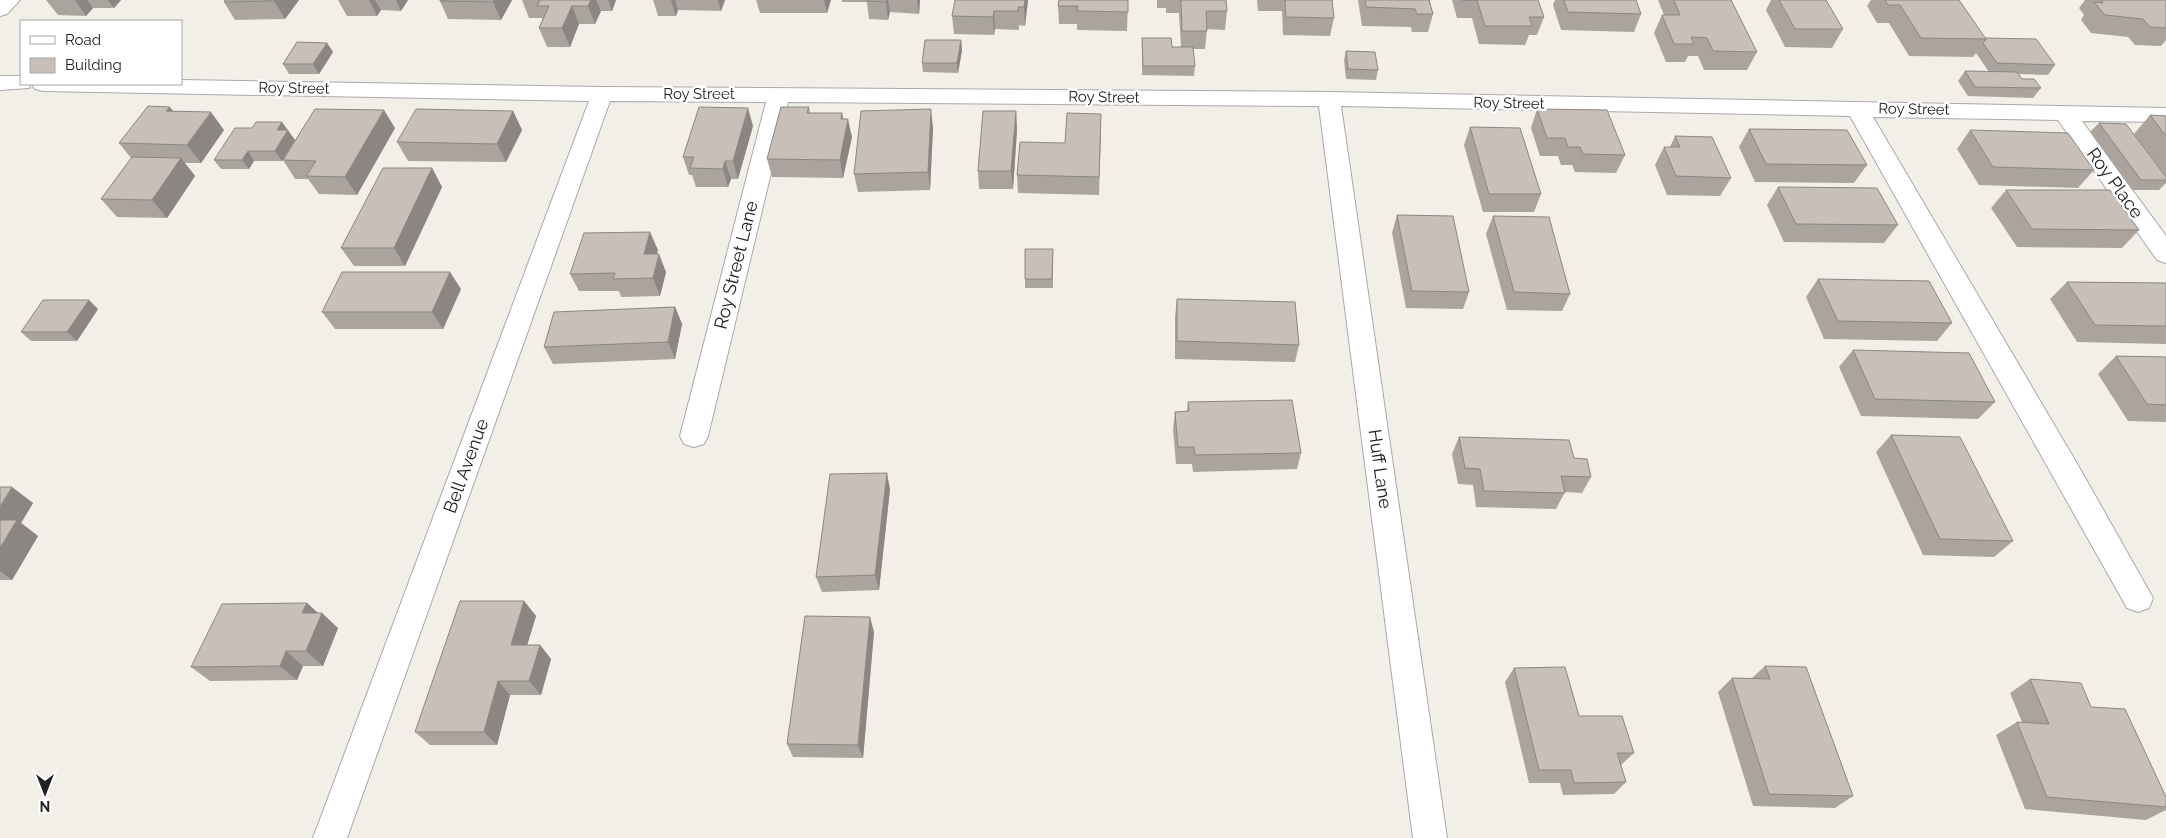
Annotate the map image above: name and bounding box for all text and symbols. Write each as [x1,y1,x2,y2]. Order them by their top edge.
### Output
legend [20,20,182,85]
text: Road [65,31,101,49]
text: Building [65,56,122,74]
street label: Roy Street [258,78,330,98]
street label: Roy Street [663,85,735,103]
street label: Roy Street [1068,87,1140,107]
street label: Roy Street [1473,93,1545,113]
street label: Roy Street [1878,99,1950,119]
street label: Roy Place [2083,143,2148,222]
street label: Roy Street Lane [709,198,762,331]
street label: Bell Avenue [439,415,492,516]
street label: Huff Lane [1365,428,1397,510]
north arrow [20,768,70,818]
text: N [40,798,50,814]

